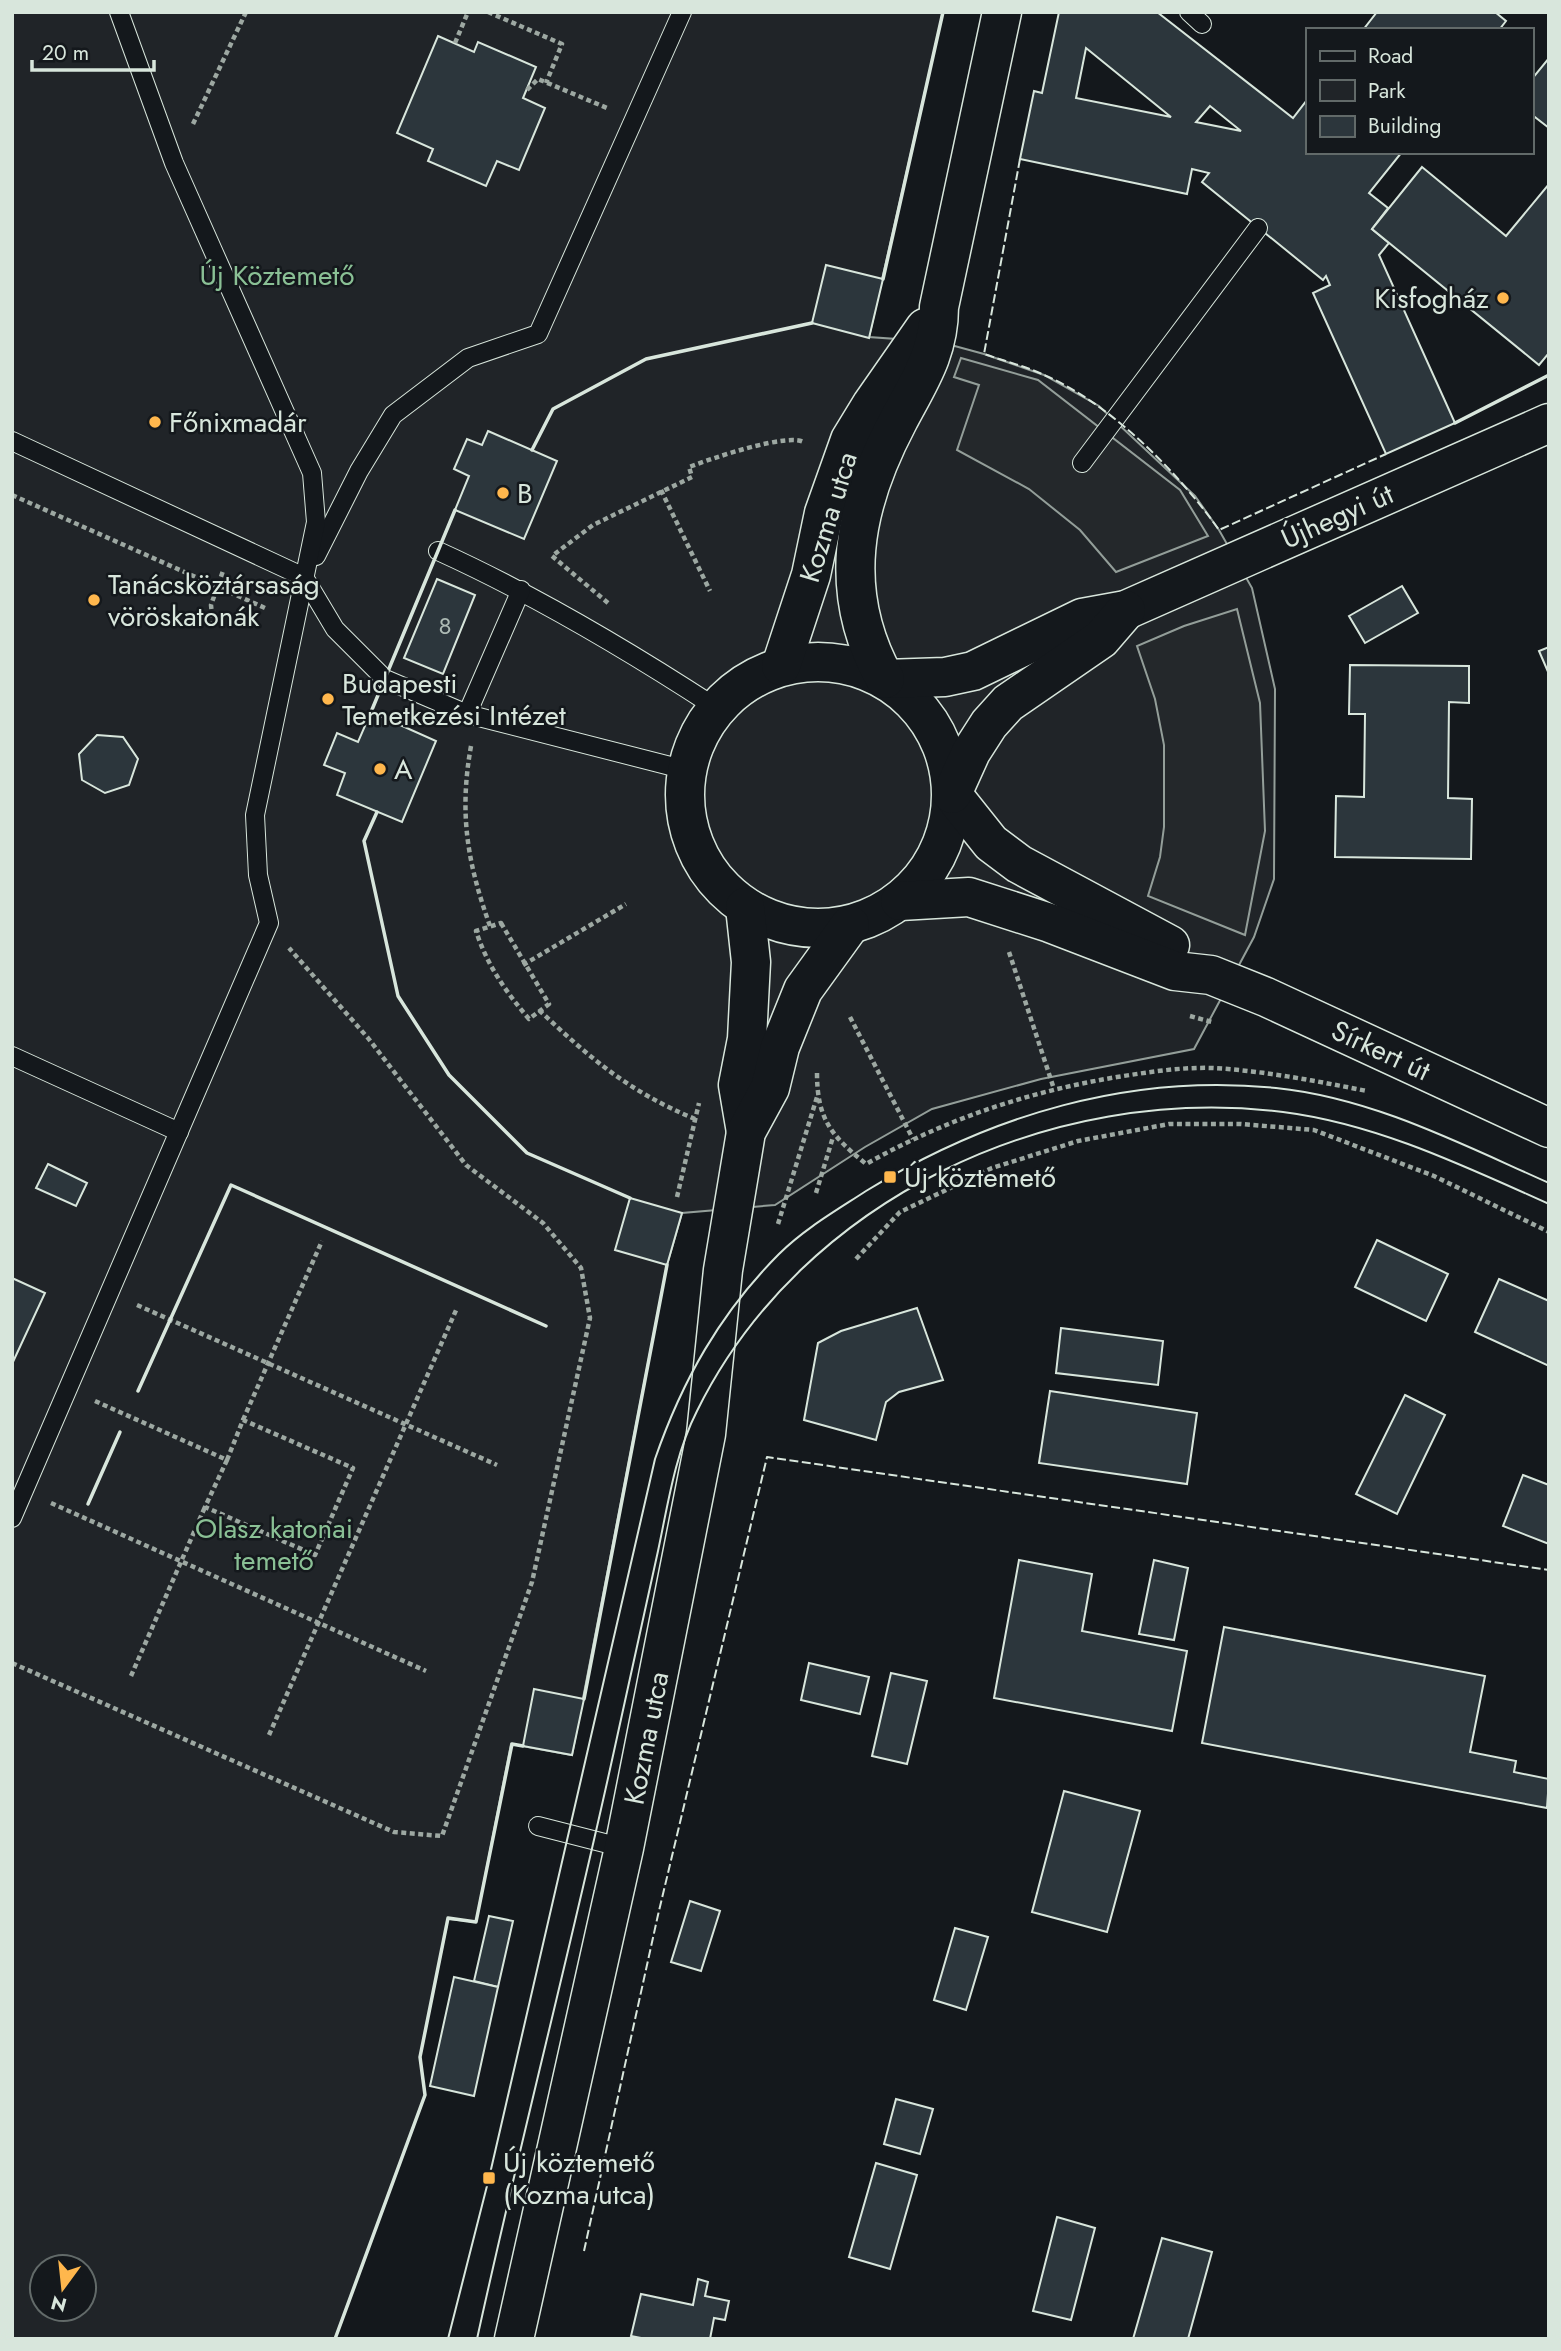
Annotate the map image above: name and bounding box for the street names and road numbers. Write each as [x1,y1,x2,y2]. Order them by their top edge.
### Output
street label: Kozma utca [789,447,868,588]
street label: Újhegyi út [1274,473,1400,559]
street label: Sírkert út [1325,1010,1437,1091]
street label: Kozma utca [614,1668,679,1808]

